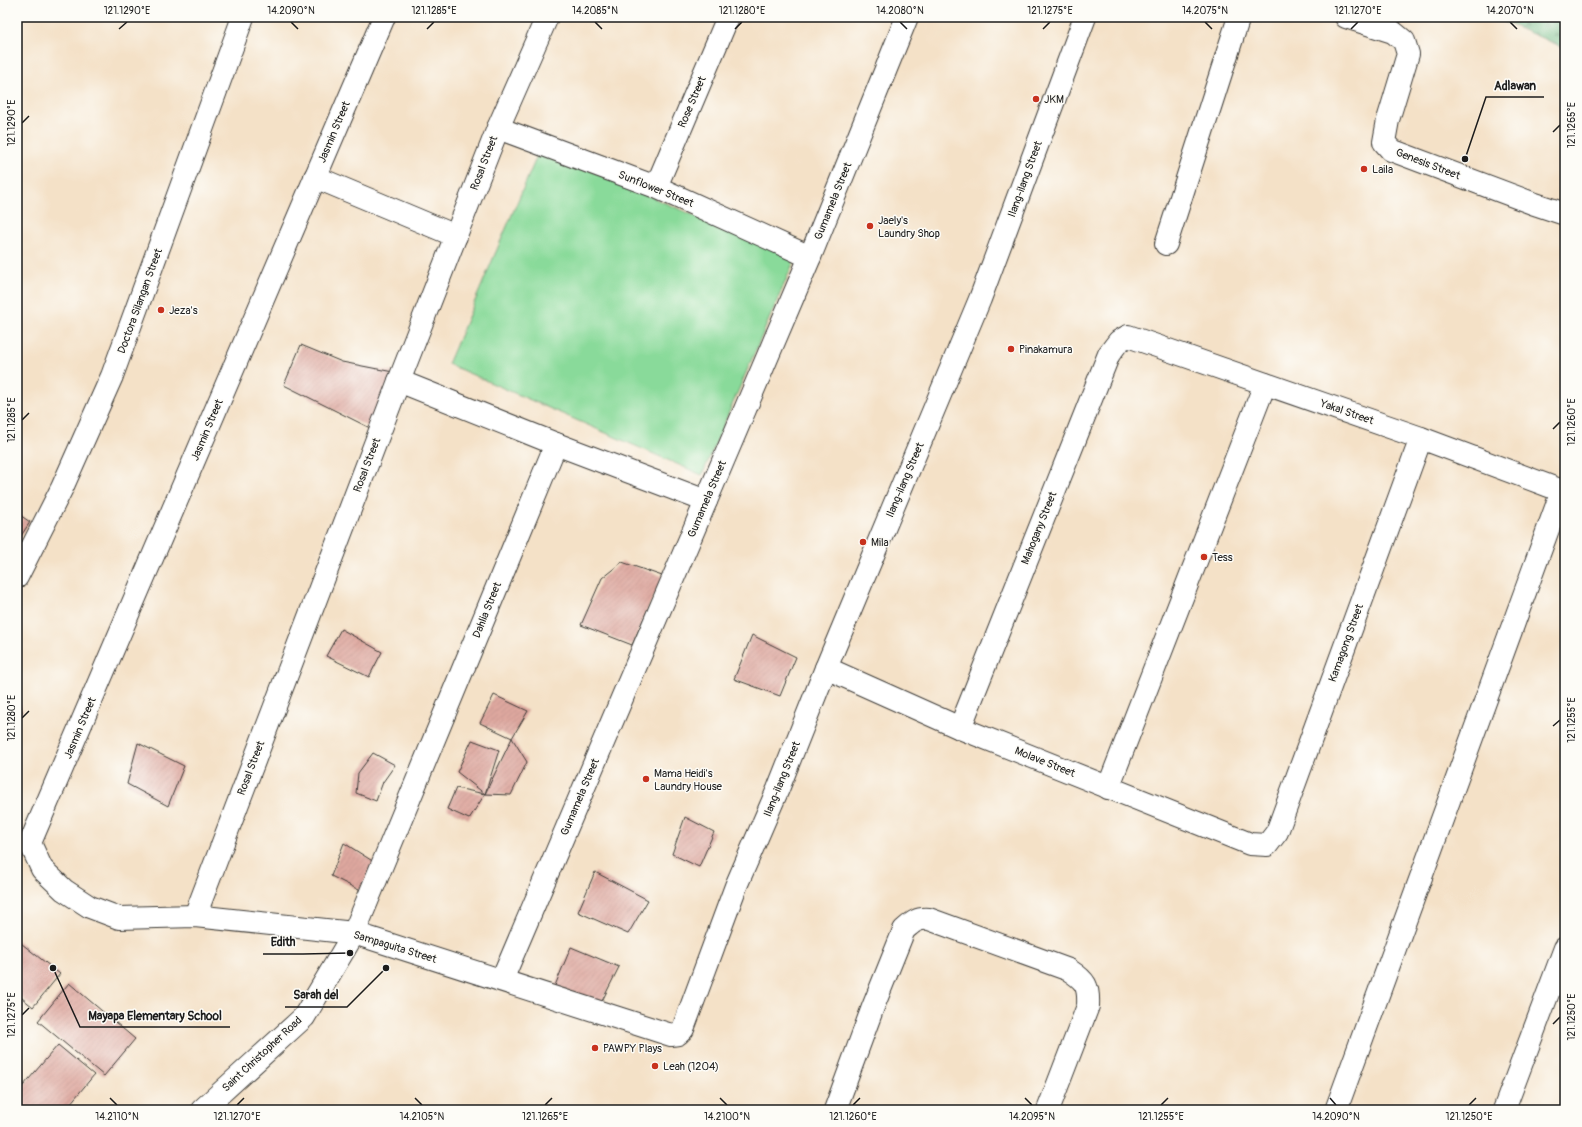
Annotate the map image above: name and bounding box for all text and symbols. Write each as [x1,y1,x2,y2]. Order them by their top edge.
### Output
text: 121.1290°E [104,5,150,17]
text: 14.2090°N [267,5,315,17]
text: 121.1285°E [411,5,457,17]
text: 14.2085°N [572,5,618,17]
text: 121.1280°E [719,5,765,17]
text: 14.2080°N [876,5,924,17]
text: 121.1275°E [1027,5,1073,17]
text: 14.2075°N [1182,5,1228,17]
text: 121.1270°E [1335,5,1381,17]
text: 14.2070°N [1486,5,1534,17]
callout: Adlawan [1486,73,1544,97]
street label: Rose Street [675,74,709,130]
text: Adlawan [1494,79,1536,94]
place label: JKM [1044,93,1064,106]
marker: JKM [1031,94,1041,104]
street label: Jasmin Street [315,99,353,165]
text: 121.1290°E [6,100,18,146]
text: 121.1265°E [1566,102,1578,148]
street label: Rosal Street [468,133,501,192]
street label: Ilang-ilang Street [1005,139,1045,219]
street label: Genesis Street [1394,146,1463,182]
street label: Gumamela Street [812,160,855,242]
place label: Laila [1372,163,1393,176]
marker: Laila [1359,164,1369,174]
street label: Sunflower Street [616,168,696,210]
place label: Jaely's Laundry Shop [878,214,940,240]
marker: Jaely's Laundry Shop [865,221,875,231]
street label: Doctora Silangan Street [115,246,165,355]
place label: Jeza's [169,304,198,317]
marker: Jeza's [156,305,166,315]
place label: Pinakamura [1019,343,1072,356]
marker: Pinakamura [1006,344,1016,354]
street label: Yakal Street [1318,396,1376,427]
text: 121.1285°E [6,397,18,443]
street label: Jasmin Street [188,397,226,463]
text: 121.1260°E [1566,398,1578,446]
street label: Rosal Street [351,435,384,494]
street label: Ilang-ilang Street [883,440,927,519]
street label: Gumamela Street [685,458,729,540]
street label: Mahogany Street [1018,489,1060,566]
place label: Mila [871,536,889,549]
marker: Mila [858,537,868,547]
place label: Tess [1212,551,1233,564]
marker: Tess [1199,552,1209,562]
street label: Dahlia Street [470,580,504,640]
street label: Kamagong Street [1326,602,1366,684]
text: 121.1280°E [6,695,18,741]
street label: Jasmin Street [61,695,99,761]
text: 121.1255°E [1566,697,1578,743]
street label: Rosal Street [235,738,268,797]
street label: Ilang-ilang Street [761,739,803,819]
street label: Molave Street [1013,744,1078,780]
street label: Gumamela Street [558,756,602,838]
place label: Mama Heidi's Laundry House [654,767,723,793]
marker: Mama Heidi's Laundry House [641,774,651,784]
street label: Sampaguita Street [352,928,439,966]
callout: Edith [263,930,303,954]
text: Edith [271,935,296,950]
callout: Sarah del [285,983,347,1007]
text: Sarah del [293,988,339,1003]
text: 121.1275°E [6,992,18,1038]
text: 121.1250°E [1566,994,1578,1040]
callout: Mayapa Elementary School [80,1003,230,1027]
text: Mayapa Elementary School [88,1009,222,1024]
street label: Saint Christopher Road [219,1014,305,1094]
place label: PAWPY Plays [603,1042,662,1055]
marker: PAWPY Plays [590,1043,600,1053]
place label: Leah (1204) [663,1060,719,1073]
marker: Leah (1204) [650,1061,660,1071]
text: 14.2110°N [95,1111,139,1123]
text: 121.1270°E [214,1111,260,1123]
text: 14.2105°N [400,1111,445,1123]
text: 121.1265°E [522,1111,568,1123]
text: 14.2100°N [704,1111,750,1123]
text: 121.1260°E [829,1111,877,1123]
text: 14.2095°N [1009,1111,1055,1123]
text: 121.1255°E [1138,1111,1184,1123]
text: 14.2090°N [1312,1111,1360,1123]
text: 121.1250°E [1446,1111,1492,1123]

